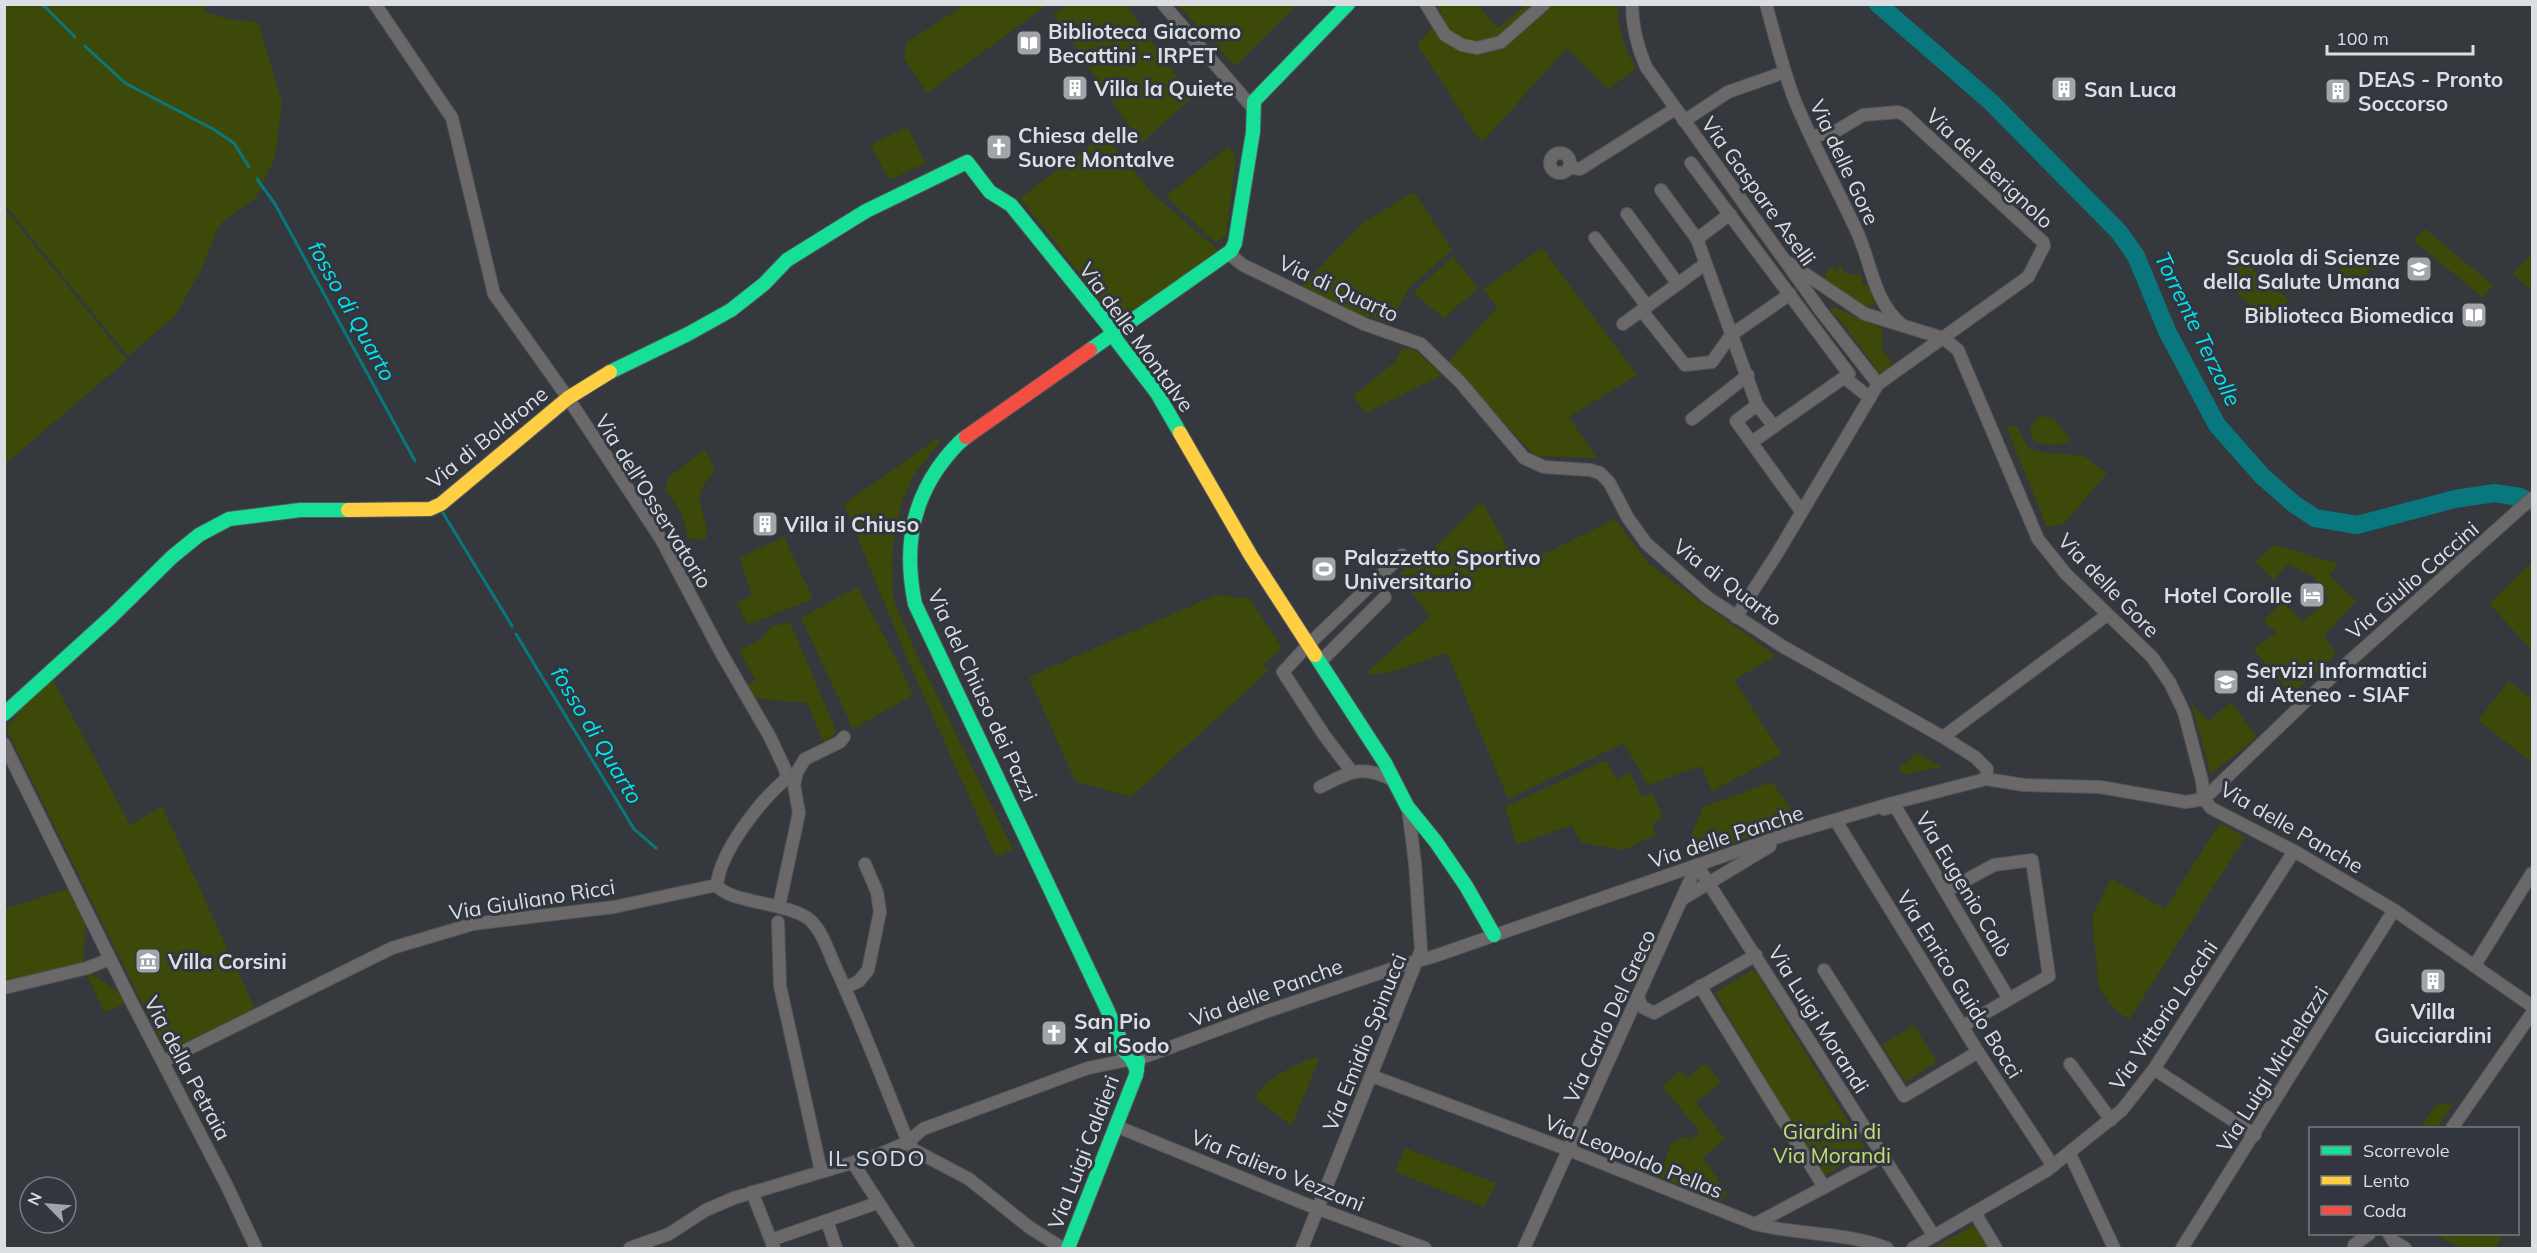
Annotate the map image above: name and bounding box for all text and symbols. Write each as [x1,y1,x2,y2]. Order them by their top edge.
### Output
place label: Biblioteca Giacomo Becattini - IRPET [1048,18,1241,68]
scale bar [2327,18,2472,56]
text: 100 m [2336,27,2389,50]
library icon: Biblioteca Giacomo Becattini - IRPET [1014,28,1044,58]
place label: DEAS - Pronto Soccorso [2358,66,2503,116]
building icon: Villa la Quiete [1060,73,1090,103]
building icon: San Luca [2049,74,2079,104]
place label: Villa la Quiete [1093,75,1234,101]
place label: San Luca [2084,76,2177,102]
building icon: DEAS - Pronto Soccorso [2323,76,2353,106]
street label: Via delle Gore [1805,95,1885,229]
street label: Via del Berignolo [1921,102,2059,234]
street label: Via Gaspare Aselli [1696,111,1822,271]
place label: Chiesa delle Suore Montalve [1018,122,1174,172]
church icon: Chiesa delle Suore Montalve [984,132,1014,162]
water label: fosso di Quarto [302,236,402,386]
place label: Scuola di Scienze della Salute Umana [2203,244,2400,294]
water label: Torrente Terzolle [2149,247,2247,411]
street label: Via di Quarto [1275,249,1403,327]
school or university icon: Scuola di Scienze della Salute Umana [2404,254,2434,284]
street label: Via delle Montalve [1074,257,1200,417]
library icon: Biblioteca Biomedica [2459,300,2489,330]
place label: Biblioteca Biomedica [2244,302,2454,328]
street label: Via di Boldrone [421,380,553,494]
street label: Via dell'Osservatorio [590,409,718,593]
building icon: Villa il Chiuso [750,509,780,539]
place label: Villa il Chiuso [783,511,919,537]
street label: Via Giulio Caccini [2340,515,2484,645]
street label: Via delle Gore [2053,527,2165,643]
street label: Via di Quarto [1669,533,1787,631]
place label: Palazzetto Sportivo Universitario [1344,544,1541,594]
sports icon: Palazzetto Sportivo Universitario [1309,554,1339,584]
hotel icon: Hotel Corolle [2297,580,2327,610]
place label: Hotel Corolle [2164,582,2292,608]
street label: Via del Chiuso dei Pazzi [922,585,1044,805]
place label: Servizi Informatici di Ateneo - SIAF [2246,657,2427,707]
water label: fosso di Quarto [545,661,649,809]
school or university icon: Servizi Informatici di Ateneo - SIAF [2211,667,2241,697]
street label: Via delle Panche [2216,776,2368,878]
street label: Via delle Panche [1645,799,1807,873]
street label: Via Eugenio Calò [1910,807,2018,961]
street label: Via Giuliano Ricci [447,873,617,925]
street label: Via Enrico Guido Bocci [1891,885,2029,1083]
street label: Via Carlo Del Greco [1557,925,1661,1107]
street label: Via Vittorio Locchi [2103,935,2223,1095]
street label: Via Luigi Morandi [1763,940,1875,1098]
museum icon: Villa Corsini [133,946,163,976]
place label: Villa Corsini [167,948,287,974]
street label: Via Emidio Spinucci [1316,949,1412,1135]
street label: Via delle Panche [1186,952,1346,1032]
building icon: Villa Guicciardini [2418,966,2448,996]
street label: Via Luigi Michelazzi [2210,981,2334,1157]
street label: Via della Petraia [139,991,237,1145]
place label: Villa Guicciardini [2374,998,2492,1048]
place label: San Pio X al Sodo [1073,1008,1170,1058]
church icon: San Pio X al Sodo [1039,1018,1069,1048]
street label: Via Luigi Caldieri [1042,1071,1124,1233]
street label: Via Leopoldo Pellas [1541,1108,1727,1204]
park label: Giardini di Via Morandi [1773,1118,1891,1168]
street label: Via Faliero Vezzani [1188,1123,1368,1217]
legend [2309,1127,2519,1235]
text: Scorrevole [2363,1139,2450,1162]
district label: IL SODO [828,1144,926,1172]
text: Lento [2363,1169,2410,1192]
north arrow [18,1175,78,1235]
text: N [23,1189,46,1208]
text: Coda [2363,1199,2407,1222]

